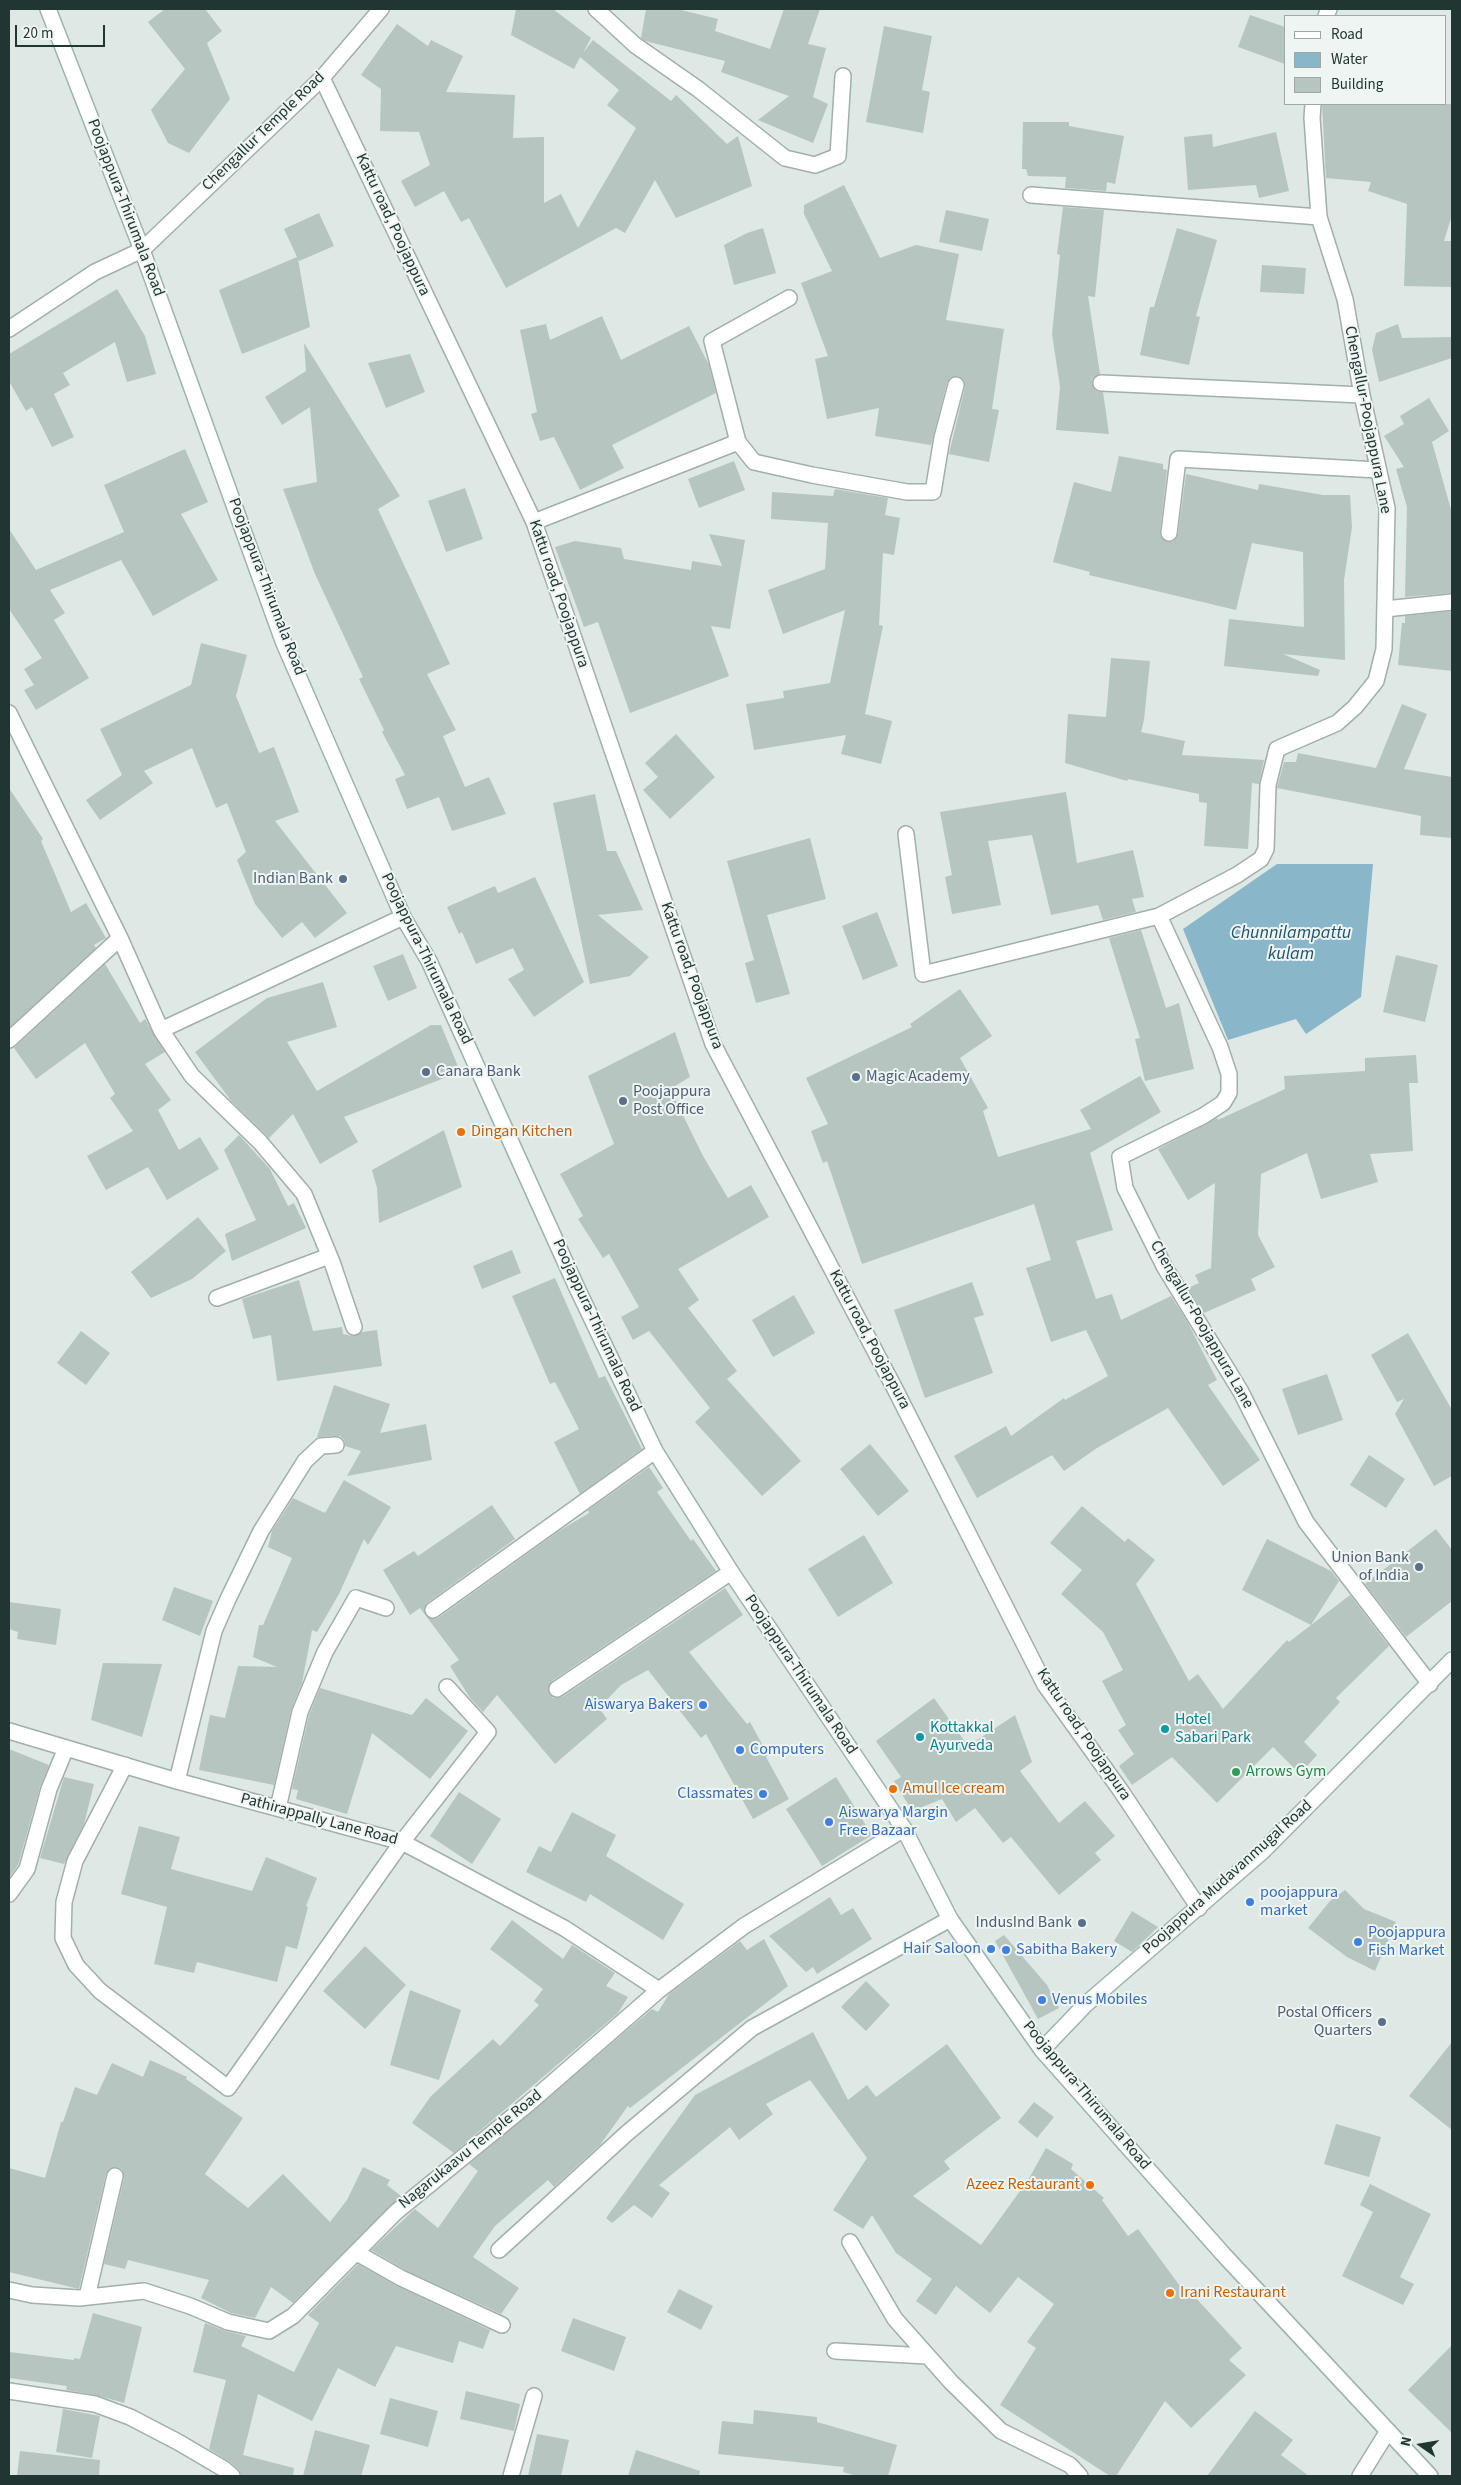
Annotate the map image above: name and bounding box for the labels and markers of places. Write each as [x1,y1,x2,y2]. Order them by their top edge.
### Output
place label: Indian Bank [253,869,333,889]
marker: Indian Bank [337,873,349,885]
place label: Canara Bank [436,1062,521,1082]
marker: Canara Bank [420,1066,432,1078]
place label: Magic Academy [866,1067,970,1087]
marker: Magic Academy [850,1071,862,1083]
place label: Poojappura Post Office [633,1082,711,1120]
marker: Poojappura Post Office [617,1095,629,1107]
place label: Dingan Kitchen [471,1122,572,1142]
marker: Dingan Kitchen [455,1126,467,1138]
place label: Union Bank of India [1331,1548,1409,1586]
marker: Union Bank of India [1413,1561,1425,1573]
place label: Aiswarya Bakers [585,1695,693,1715]
marker: Aiswarya Bakers [697,1699,709,1711]
place label: Hotel Sabari Park [1175,1710,1251,1748]
place label: Kottakkal Ayurveda [930,1718,994,1756]
marker: Hotel Sabari Park [1159,1723,1171,1735]
marker: Kottakkal Ayurveda [914,1731,926,1743]
place label: Computers [750,1740,824,1760]
marker: Computers [734,1744,746,1756]
place label: Arrows Gym [1246,1762,1326,1782]
marker: Arrows Gym [1230,1766,1242,1778]
place label: Amul Ice cream [903,1779,1005,1799]
marker: Amul Ice cream [887,1783,899,1795]
place label: Classmates [677,1784,753,1804]
marker: Classmates [757,1788,769,1800]
place label: Aiswarya Margin Free Bazaar [839,1803,948,1841]
marker: Aiswarya Margin Free Bazaar [823,1816,835,1828]
place label: poojappura market [1260,1883,1338,1921]
marker: poojappura market [1244,1896,1256,1908]
place label: IndusInd Bank [976,1913,1072,1933]
marker: IndusInd Bank [1076,1917,1088,1929]
place label: Poojappura Fish Market [1368,1923,1446,1961]
marker: Poojappura Fish Market [1352,1936,1364,1948]
place label: Hair Saloon [903,1939,981,1959]
place label: Sabitha Bakery [1016,1940,1117,1960]
marker: Hair Saloon [985,1943,997,1955]
marker: Sabitha Bakery [1000,1944,1012,1956]
place label: Venus Mobiles [1052,1990,1147,2010]
marker: Venus Mobiles [1036,1994,1048,2006]
place label: Postal Officers Quarters [1277,2003,1372,2041]
marker: Postal Officers Quarters [1376,2016,1388,2028]
place label: Azeez Restaurant [966,2175,1080,2195]
marker: Azeez Restaurant [1084,2179,1096,2191]
place label: Irani Restaurant [1180,2283,1286,2303]
marker: Irani Restaurant [1164,2287,1176,2299]

